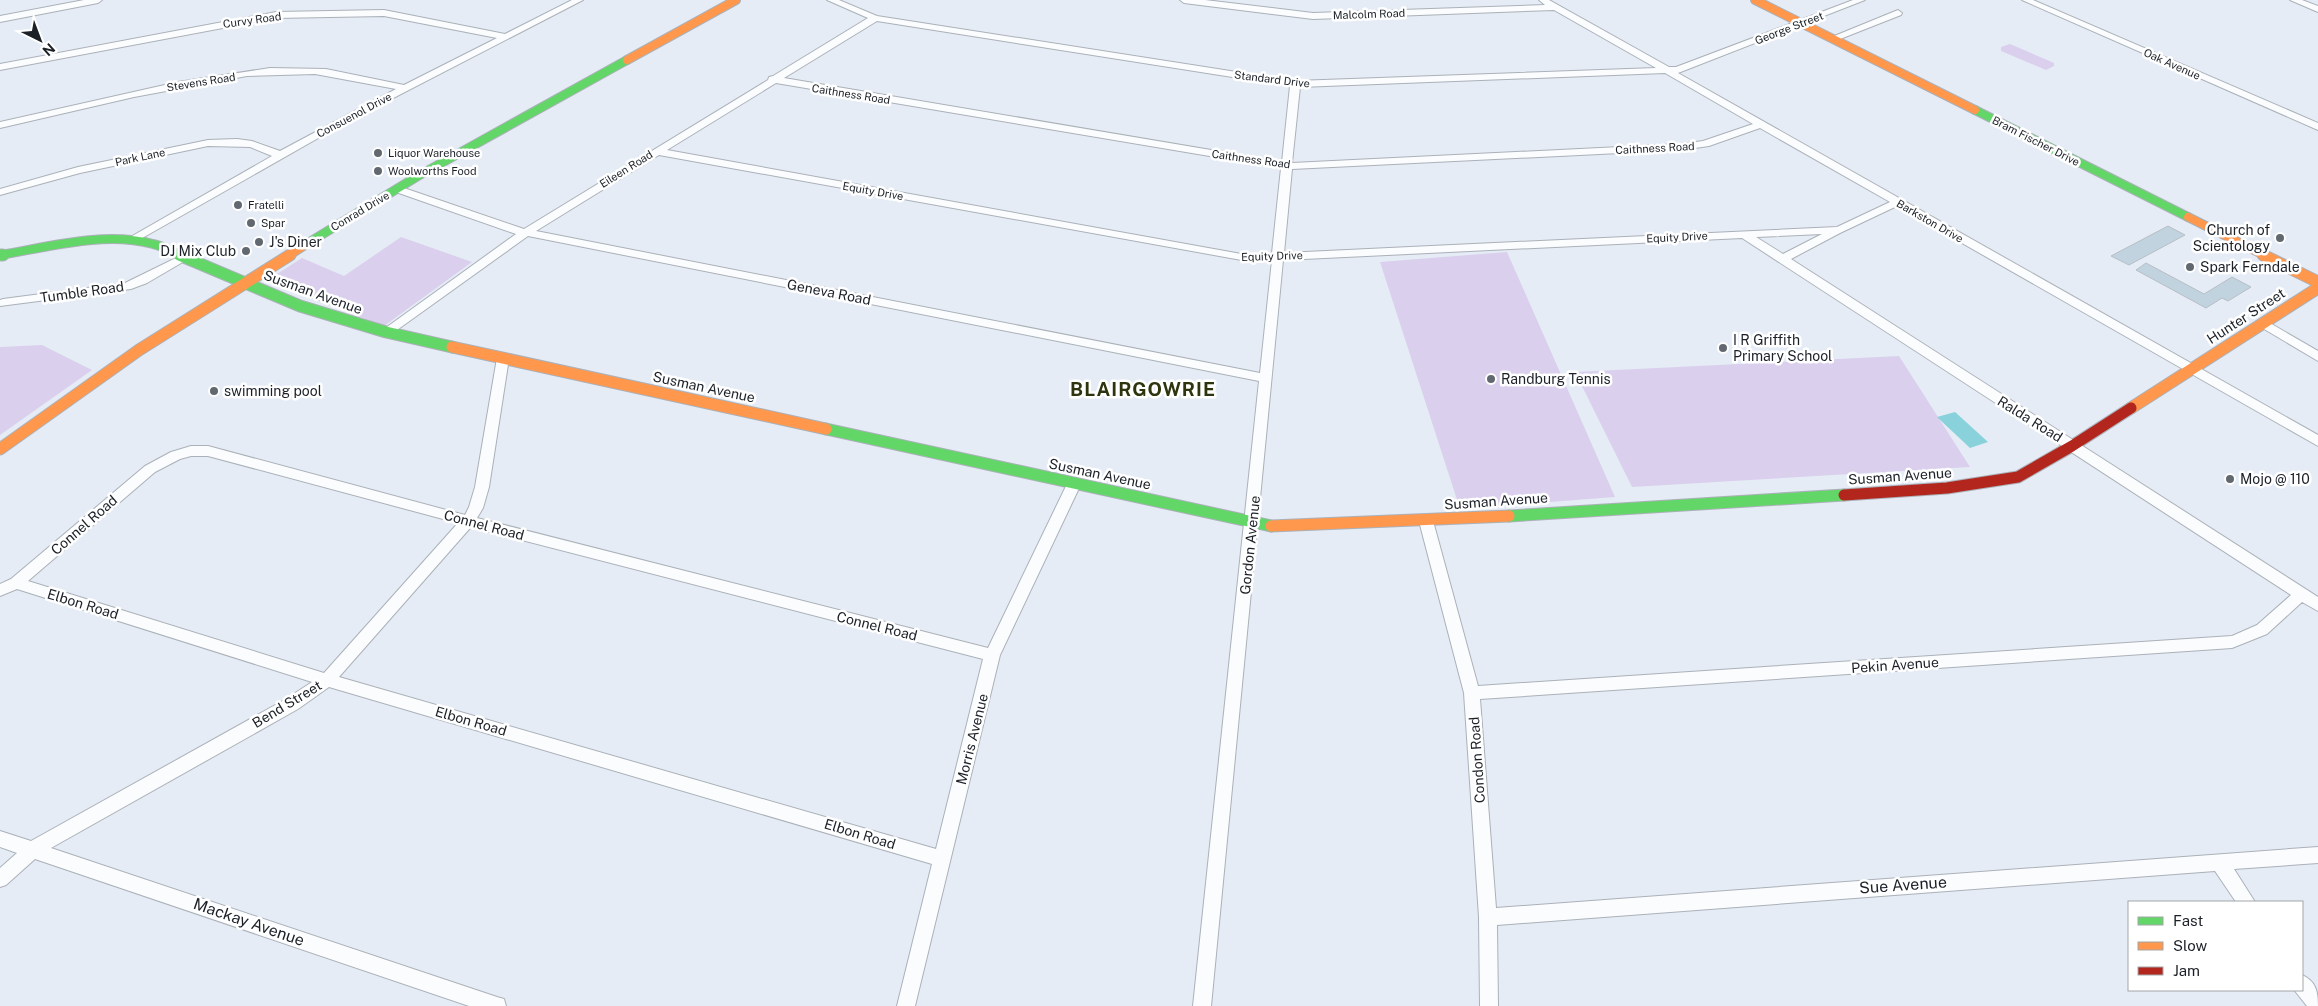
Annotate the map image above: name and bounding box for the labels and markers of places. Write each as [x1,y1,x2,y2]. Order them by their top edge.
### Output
marker: Liquor Warehouse [372,147,384,159]
place label: Liquor Warehouse [388,147,480,159]
marker: Woolworths Food [372,165,384,177]
place label: Woolworths Food [388,165,477,177]
marker: Fratelli [232,199,244,211]
place label: Fratelli [248,199,284,211]
marker: Spar [245,217,257,229]
place label: Spar [261,217,285,229]
place label: Church of Scientology [2193,222,2271,254]
marker: Church of Scientology [2274,232,2286,244]
place label: J's Diner [269,234,322,250]
marker: J's Diner [253,236,265,248]
place label: DJ Mix Club [160,243,236,259]
marker: DJ Mix Club [240,245,252,257]
place label: Spark Ferndale [2200,259,2300,275]
marker: Spark Ferndale [2184,261,2196,273]
place label: I R Griffith Primary School [1733,332,1832,364]
marker: I R Griffith Primary School [1717,342,1729,354]
place label: Randburg Tennis [1501,371,1610,387]
marker: Randburg Tennis [1485,373,1497,385]
place label: swimming pool [224,383,322,399]
marker: swimming pool [208,385,220,397]
place label: Mojo @ 110 [2240,471,2310,487]
marker: Mojo @ 110 [2224,473,2236,485]

